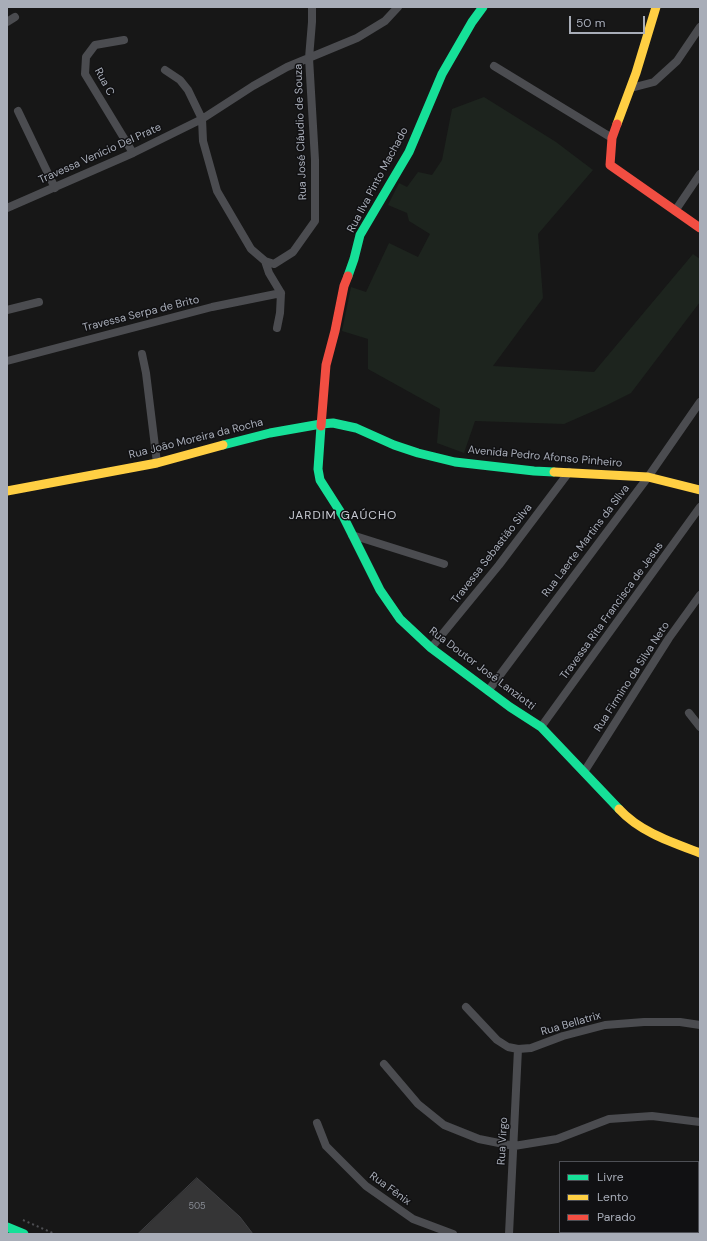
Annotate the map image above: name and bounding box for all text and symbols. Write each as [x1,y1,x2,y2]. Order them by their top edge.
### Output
scale bar [571,8,647,34]
text: 50 m [576,15,605,31]
street label: Rua José Cláudio de Souza [292,64,310,200]
street label: Rua C [91,66,117,98]
street label: Travessa Venício Del Prate [37,121,163,187]
street label: Rua Ilva Pinto Machado [345,125,411,235]
street label: Travessa Serpa de Brito [81,293,201,335]
street label: Rua João Moreira da Rocha [128,416,264,462]
street label: Avenida Pedro Afonso Pinheiro [467,444,623,470]
street label: Rua Laerte Martins da SIlva [540,482,632,600]
street label: Travessa Sebastião Silva [449,501,535,607]
district label: JARDIM GAÚCHO [289,509,397,523]
street label: Travessa Rita Francisca de Jesus [558,540,666,682]
street label: Rua Firmino da Silva Neto [591,619,673,735]
street label: Rua Doutor José Lanziotti [426,625,538,713]
street label: Rua Bellatrix [539,1009,603,1039]
street label: Rua Virgo [495,1117,511,1165]
legend [559,1161,699,1233]
text: Livre [597,1169,624,1185]
street label: Rua Fênix [367,1170,413,1208]
text: Lento [597,1189,628,1205]
house number: 505 [188,1202,206,1212]
text: Parado [597,1209,636,1225]

